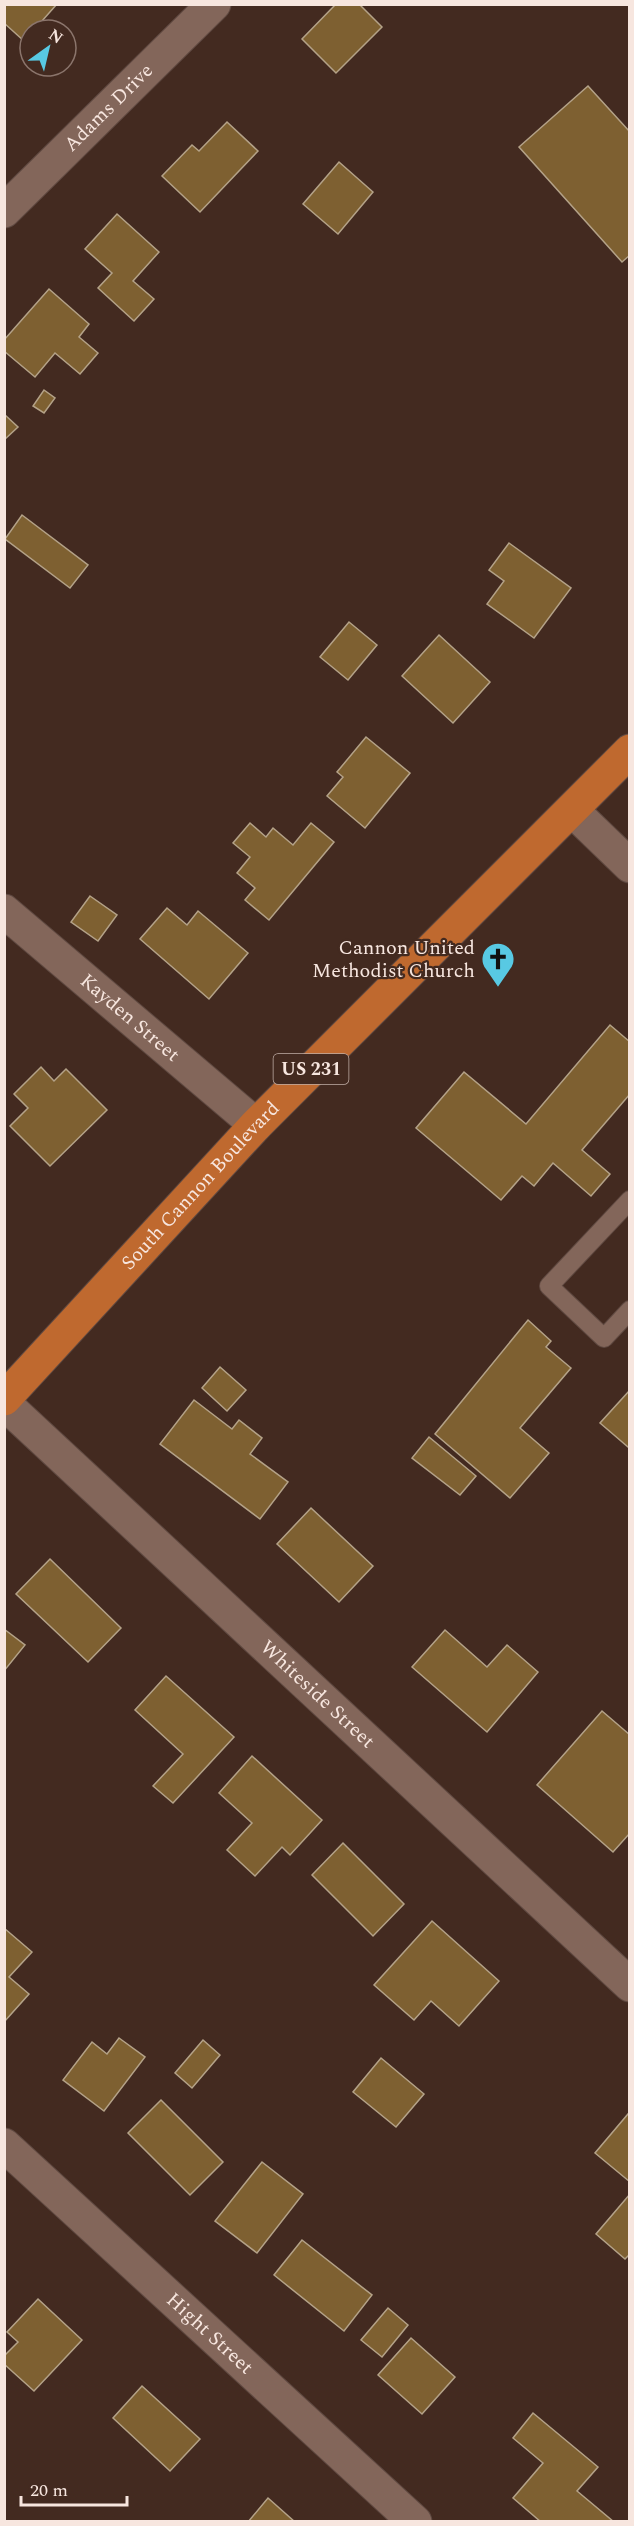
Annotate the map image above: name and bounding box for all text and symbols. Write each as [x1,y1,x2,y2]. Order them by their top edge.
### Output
north arrow [18,18,78,78]
text: N [44,23,68,50]
street label: Adams Drive [57,57,160,159]
place label: Cannon United Methodist Church [312,933,475,986]
church icon: Cannon United Methodist Church [480,941,516,988]
street label: Kayden Street [73,966,186,1069]
road number: US 231 [274,1054,348,1084]
street label: South Cannon Boulevard [114,1094,287,1277]
street label: Whiteside Street [253,1633,382,1756]
street label: Hight Street [159,2286,260,2382]
scale bar [21,2469,128,2507]
text: 20 m [30,2477,68,2504]

